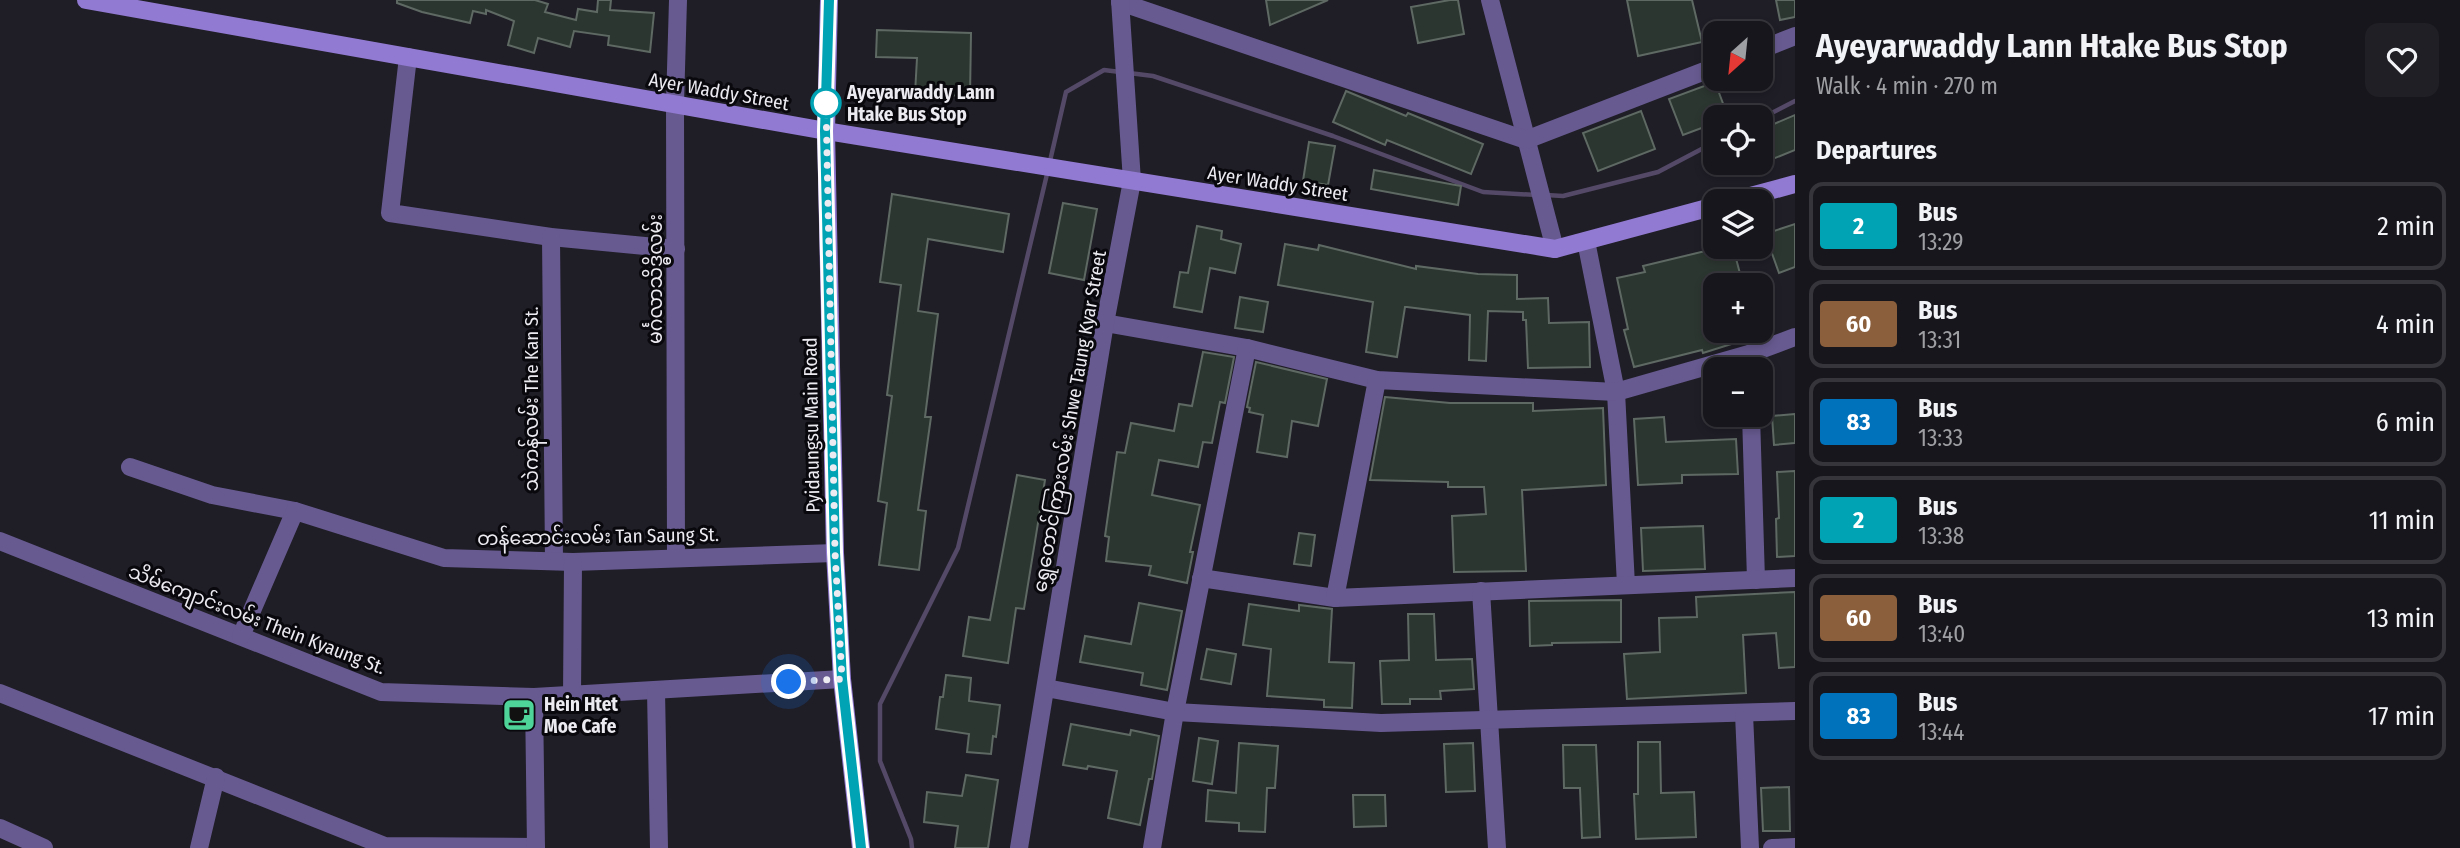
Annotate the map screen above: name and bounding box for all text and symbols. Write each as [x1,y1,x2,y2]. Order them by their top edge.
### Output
north arrow [1703,21,1773,91]
map controls [1703,21,1773,427]
button: heart [2365,23,2439,97]
text: Ayeyarwaddy Lann Htake Bus Stop [1816,26,2288,66]
street label: Ayer Waddy Street [647,68,792,115]
text: Walk · 4 min · 270 m [1816,72,1998,100]
place label: Ayeyarwaddy Lann Htake Bus Stop [846,81,995,126]
marker: Ayeyarwaddy Lann Htake Bus Stop [811,88,841,118]
button: locate [1703,105,1773,175]
text: Departures [1816,135,1937,166]
street label: Ayer Waddy Street [1206,161,1351,206]
button: layers [1703,189,1773,259]
text: Bus [1918,197,1957,228]
text: 2 min [2377,211,2435,242]
text: 2 [1853,212,1864,240]
street label: မင်္ဂလာသိဒ္ဓိလမ်း [641,214,671,344]
text: 13:29 [1918,228,1963,256]
street label: ရွှေတောင်ကြားလမ်း Shwe Taung Kyar Street [1025,247,1115,594]
button: + [1703,273,1773,343]
text: Bus [1918,295,1957,326]
street label: သဲကန်လမ်း The Kan St. [517,307,547,492]
text: 4 min [2376,309,2435,340]
text: 60 [1846,310,1871,338]
text: 13:31 [1918,326,1961,354]
street label: Pyidaungsu Main Road [798,337,825,513]
button: − [1703,357,1773,427]
text: Bus [1918,393,1957,424]
text: 6 min [2376,407,2435,438]
text: 83 [1846,408,1871,436]
text: 13:33 [1918,424,1963,452]
text: Bus [1918,491,1957,522]
text: 11 min [2369,505,2435,536]
text: 2 [1853,506,1864,534]
street label: တန်ဆောင်းလမ်း Tan Saung St. [477,520,719,554]
text: 13:38 [1918,522,1964,550]
street label: သိမ်ကျောင်းလမ်း Thein Kyaung St. [124,557,389,683]
text: Bus [1918,589,1957,620]
text: 13 min [2367,603,2435,634]
text: 60 [1846,604,1871,632]
text: 13:40 [1918,620,1965,648]
your location [771,664,806,699]
text: Bus [1918,687,1957,718]
place label: Hein Htet Moe Cafe [544,693,618,738]
cafe icon: Hein Htet Moe Cafe [500,696,538,734]
text: 17 min [2368,701,2435,732]
text: 83 [1846,702,1871,730]
text: 13:44 [1918,718,1964,746]

